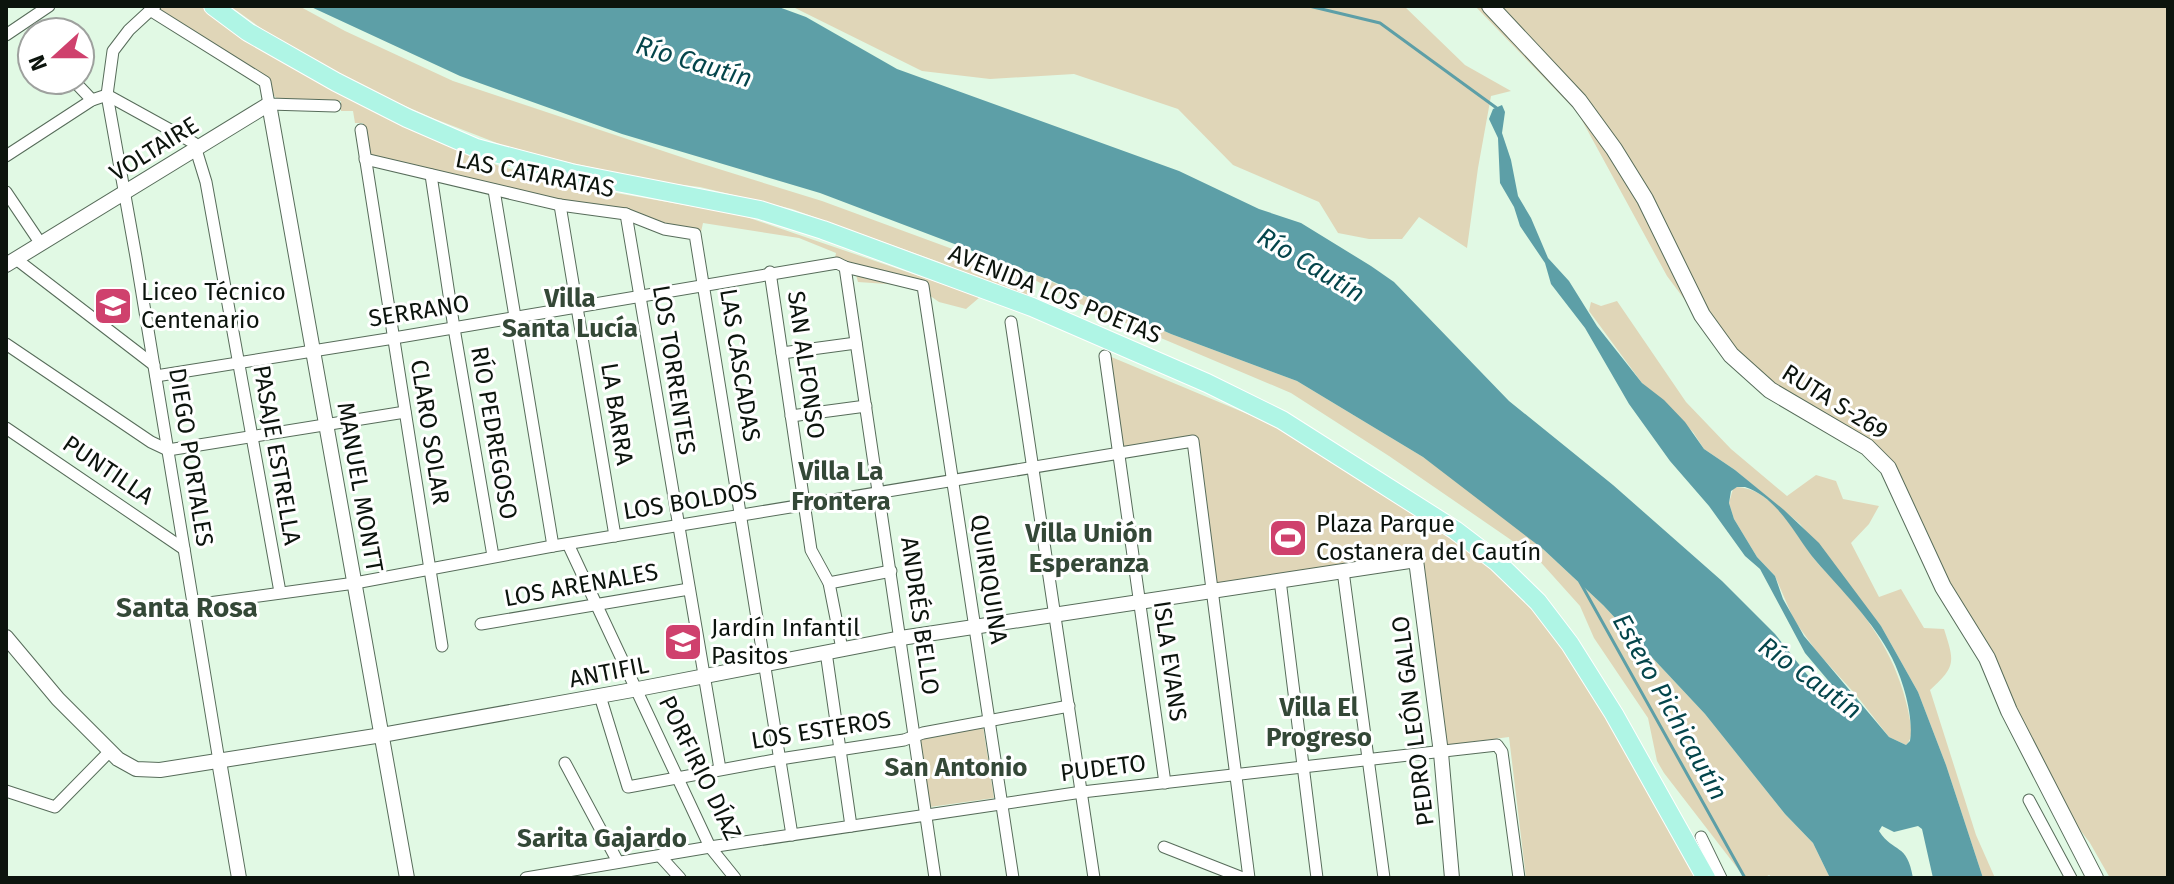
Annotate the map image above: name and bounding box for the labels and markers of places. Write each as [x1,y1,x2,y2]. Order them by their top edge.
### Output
place label: Liceo Técnico Centenario [141,278,286,334]
school or university icon: Liceo Técnico Centenario [92,285,134,327]
place label: Plaza Parque Costanera del Cautín [1316,510,1541,566]
sports icon: Plaza Parque Costanera del Cautín [1267,517,1309,559]
place label: Jardín Infantil Pasitos [711,614,860,670]
school or university icon: Jardín Infantil Pasitos [662,621,704,663]

